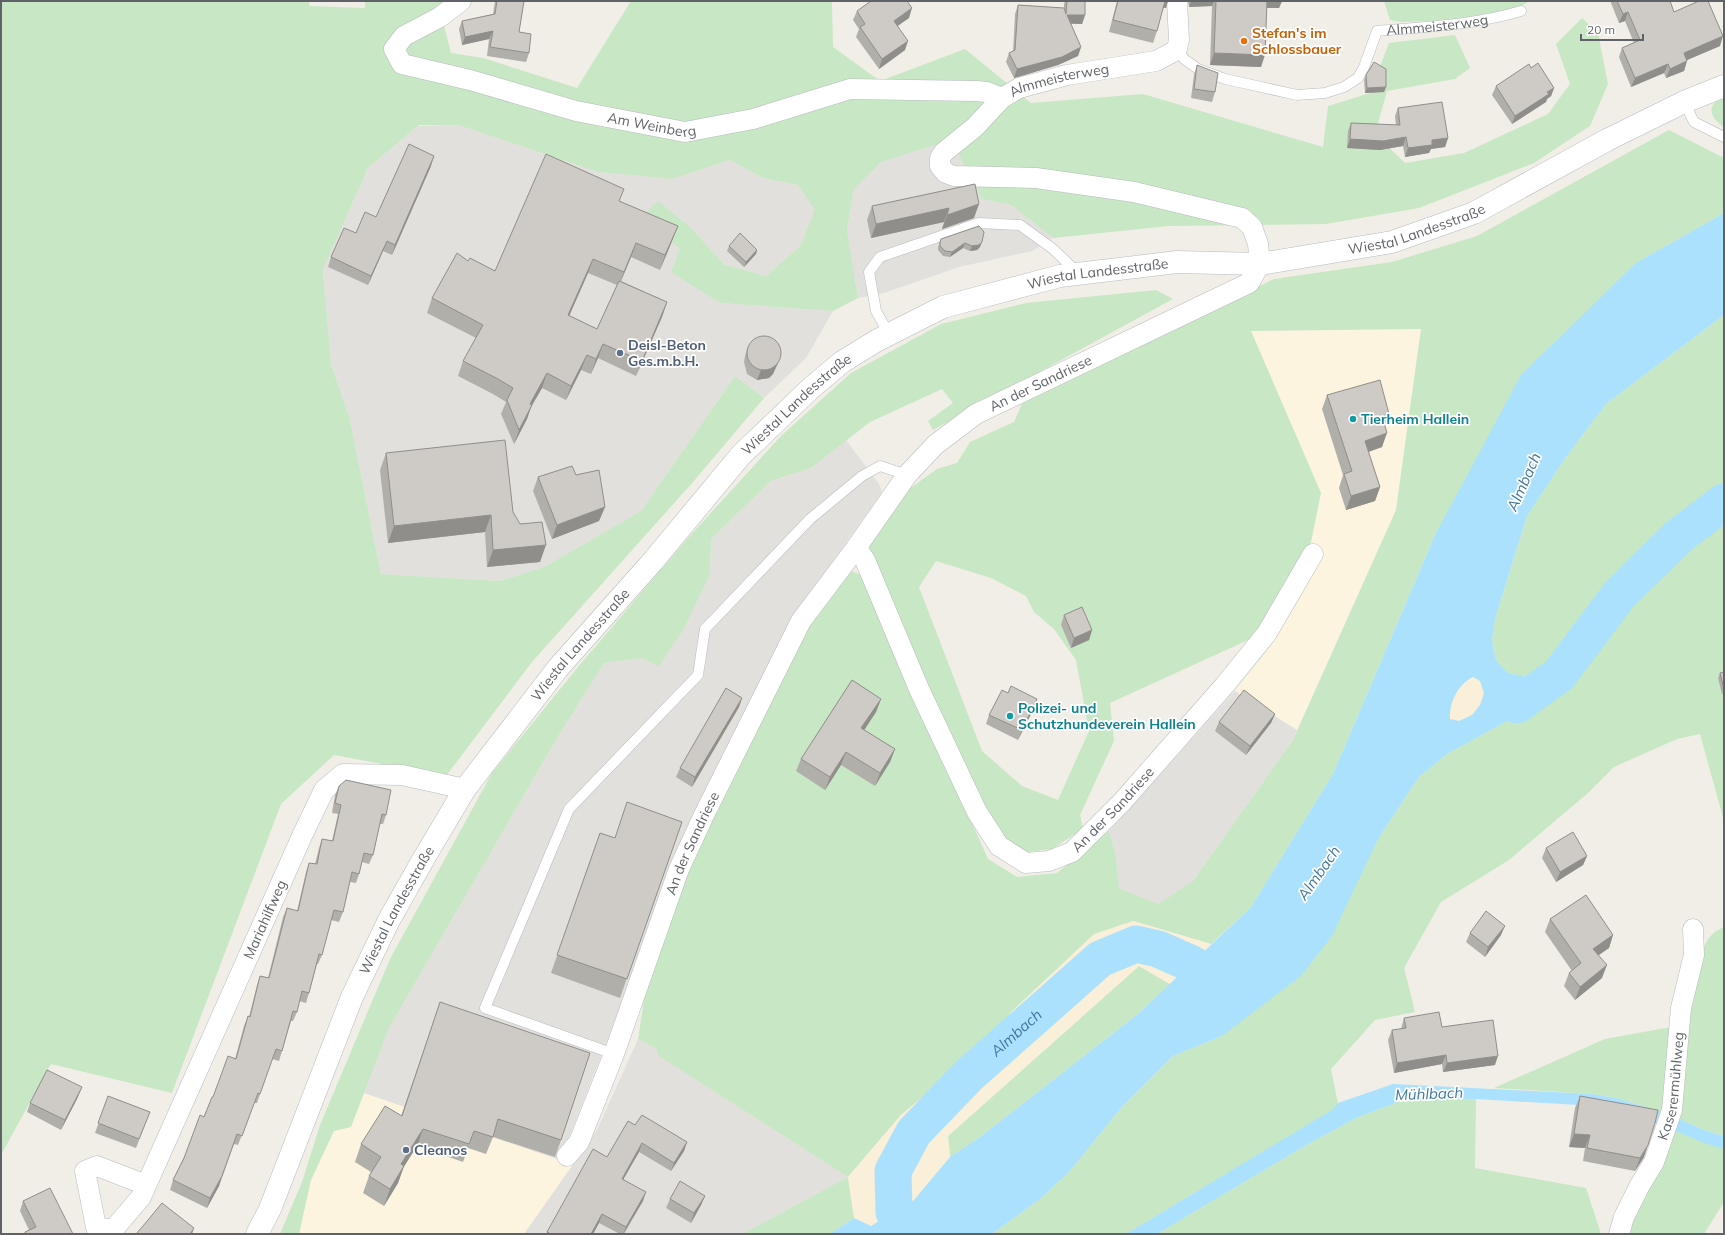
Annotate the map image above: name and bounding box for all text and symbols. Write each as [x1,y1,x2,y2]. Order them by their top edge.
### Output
street label: Almmeisterweg [1386,10,1490,39]
scale bar [1581,16,1643,42]
text: 20 m [1587,22,1615,37]
place label: Stefan's im Schlossbauer [1252,24,1342,58]
marker: Stefan's im Schlossbauer [1239,36,1249,46]
street label: Almmeisterweg [1006,60,1110,101]
street label: Am Weinberg [606,108,698,141]
street label: Wiestal Landesstraße [1347,200,1488,258]
street label: Wiestal Landesstraße [1025,254,1169,293]
place label: Deisl-Beton Ges.m.b.H. [628,336,706,370]
marker: Deisl-Beton Ges.m.b.H. [615,348,625,358]
street label: Wiestal Landesstraße [738,350,855,459]
street label: An der Sandriese [986,351,1095,415]
place label: Tierheim Hallein [1361,410,1469,428]
marker: Tierheim Hallein [1348,414,1358,424]
water label: Almbach [1502,449,1545,515]
street label: Wiestal Landesstraße [527,585,633,705]
place label: Polizei- und Schutzhundeverein Hallein [1018,699,1196,733]
marker: Polizei- und Schutzhundeverein Hallein [1005,711,1015,721]
street label: An der Sandriese [1068,763,1158,856]
street label: An der Sandriese [662,789,723,897]
water label: Almbach [1292,842,1344,904]
street label: Wiestal Landesstraße [355,843,438,977]
street label: Mariahilfweg [239,877,290,962]
water label: Almbach [986,1005,1046,1061]
street label: Kaserermühlweg [1653,1031,1688,1143]
water label: Mühlbach [1395,1083,1464,1104]
place label: Cleanos [414,1141,467,1159]
marker: Cleanos [401,1145,411,1155]

